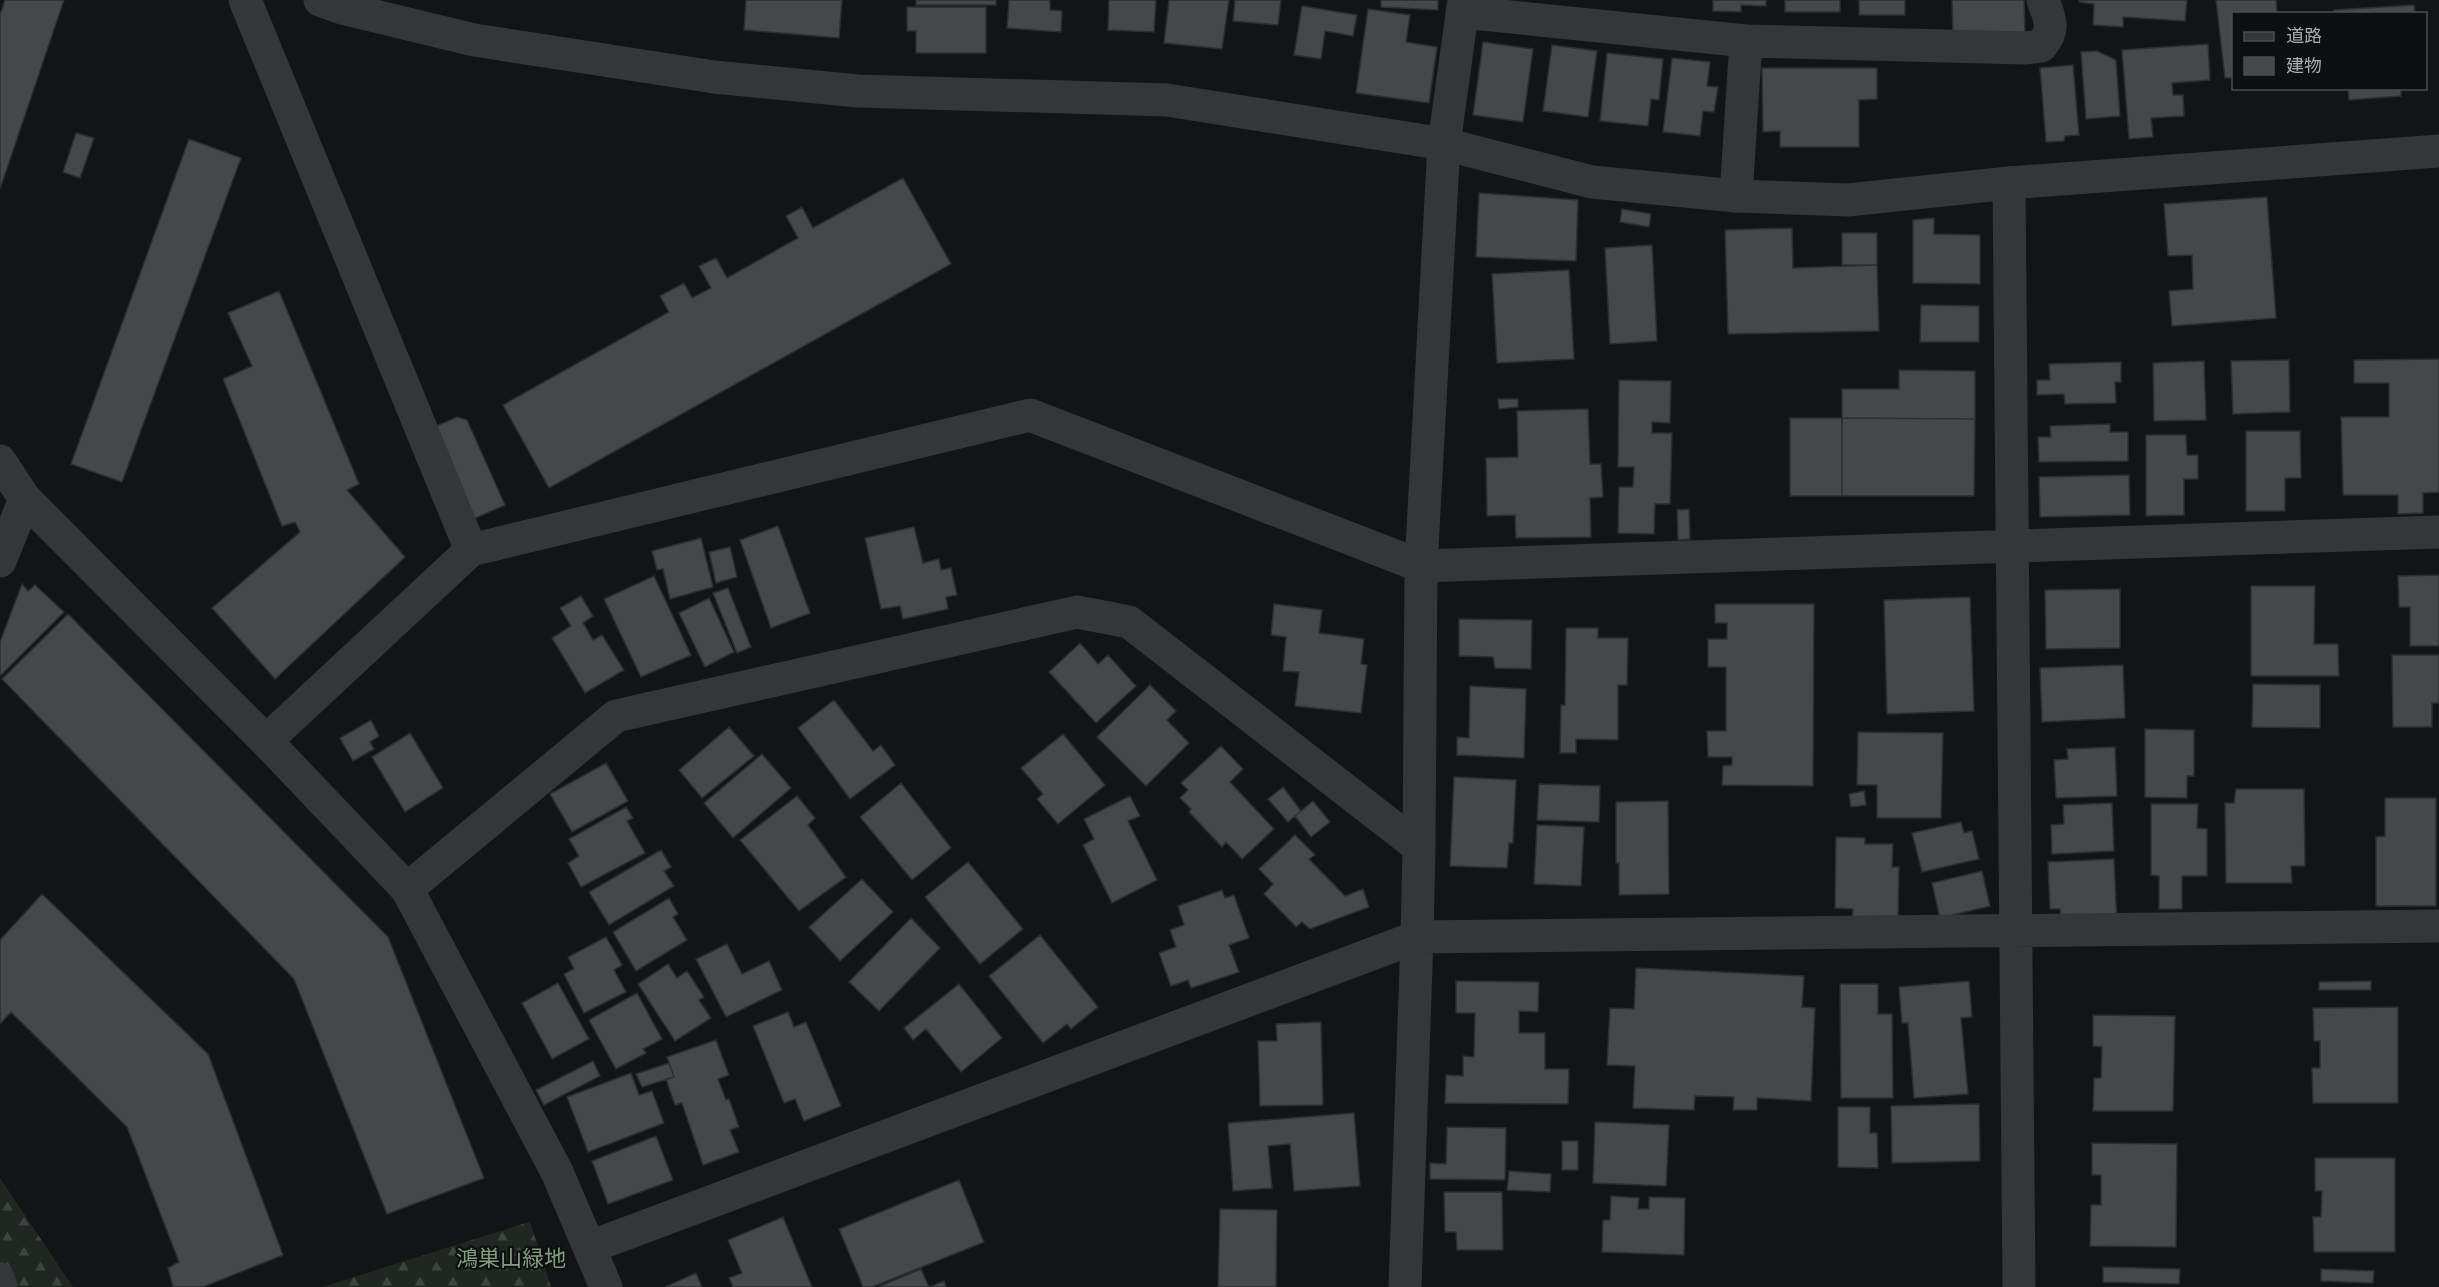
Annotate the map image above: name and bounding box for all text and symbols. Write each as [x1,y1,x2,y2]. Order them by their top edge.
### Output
legend [2232,12,2427,90]
text: 道路 [2286,24,2322,47]
text: 建物 [2286,54,2322,77]
park label: 鴻巣山緑地 [456,1244,566,1272]

